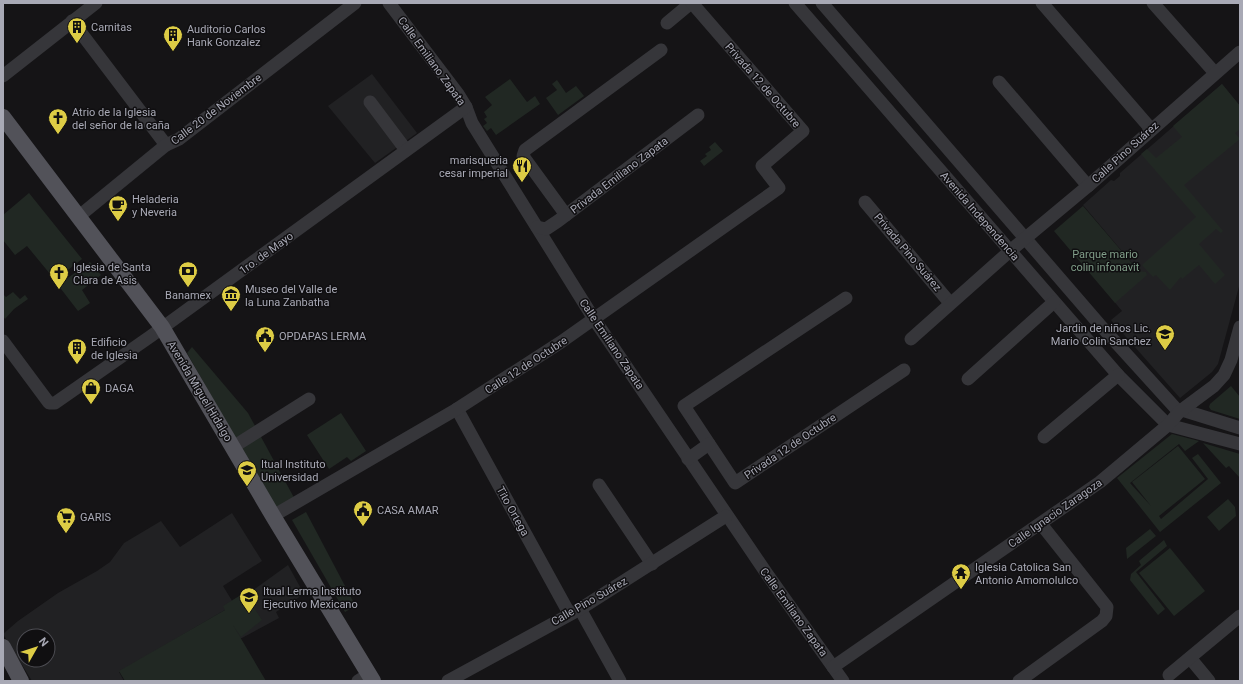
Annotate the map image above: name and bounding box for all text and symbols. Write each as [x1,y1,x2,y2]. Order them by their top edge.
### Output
street label: Calle Emiliano Zapata [395,14,468,108]
building icon: Carnitas [66,16,88,44]
place label: Carnitas [91,21,132,34]
place label: Auditorio Carlos Hank Gonzalez [187,23,266,49]
building icon: Auditorio Carlos Hank Gonzalez [162,24,184,52]
street label: Privada 12 de Octubre [722,40,803,130]
street label: Calle 20 de Noviembre [168,71,264,148]
place label: Atrio de la Iglesia del señor de la caña [72,106,170,132]
church icon: Atrio de la Iglesia del señor de la caña [47,107,69,135]
street label: Calle Pino Suárez [1089,119,1162,186]
street label: Privada Emiliano Zapata [568,134,671,216]
place label: marisqueria cesar imperial [439,154,508,180]
restaurant icon: marisqueria cesar imperial [511,155,533,183]
street label: Avenida Independencia [938,169,1022,263]
place label: Heladeria y Neveria [132,193,179,219]
cafe icon: Heladeria y Neveria [107,194,129,222]
street label: Privada Pino Suárez [871,211,944,294]
street label: 1ro. de Mayo [237,230,296,277]
park label: Parque mario colin infonavit [1071,248,1140,274]
bank icon: Banamex [177,260,199,288]
place label: Iglesia de Santa Clara de Asis [73,261,151,287]
church icon: Iglesia de Santa Clara de Asis [48,262,70,290]
place label: Museo del Valle de la Luna Zanbatha [245,283,337,309]
museum icon: Museo del Valle de la Luna Zanbatha [220,284,242,312]
place label: Banamex [165,289,211,302]
street label: Calle Emiliano Zapata [576,297,647,392]
place label: Jardin de niños Lic. Mario Colin Sanchez [1051,322,1152,348]
school or university icon: Jardin de niños Lic. Mario Colin Sanchez [1154,323,1176,351]
public building icon: OPDAPAS LERMA [254,325,276,353]
place label: OPDAPAS LERMA [279,330,367,343]
street label: Calle 12 de Octubre [483,334,570,397]
place label: Edificio de Iglesia [91,336,138,362]
building icon: Edificio de Iglesia [66,337,88,365]
street label: Avenida Miguel Hidalgo [164,339,235,444]
shop icon: DAGA [80,377,102,405]
place label: DAGA [105,382,135,395]
street label: Privada 12 de Octubre [742,411,839,482]
place label: Itual Instituto Universidad [261,458,326,484]
school or university icon: Itual Instituto Universidad [236,459,258,487]
street label: Calle Ignacio Zaragoza [1006,476,1105,551]
street label: Tito Ortega [494,484,532,538]
public building icon: CASA AMAR [352,499,374,527]
place label: CASA AMAR [377,504,439,517]
supermarket icon: GARIS [55,506,77,534]
place label: GARIS [80,511,111,524]
place label: Iglesia Catolica San Antonio Amomolulco [975,561,1078,587]
temple icon: Iglesia Catolica San Antonio Amomolulco [950,562,972,590]
street label: Calle Emiliano Zapata [757,565,830,659]
street label: Calle Pino Suárez [549,574,630,628]
place label: Itual Lerma Instituto Ejecutivo Mexicano [263,585,361,611]
school or university icon: Itual Lerma Instituto Ejecutivo Mexicano [238,586,260,614]
north arrow [16,628,56,668]
text: N [36,635,51,649]

